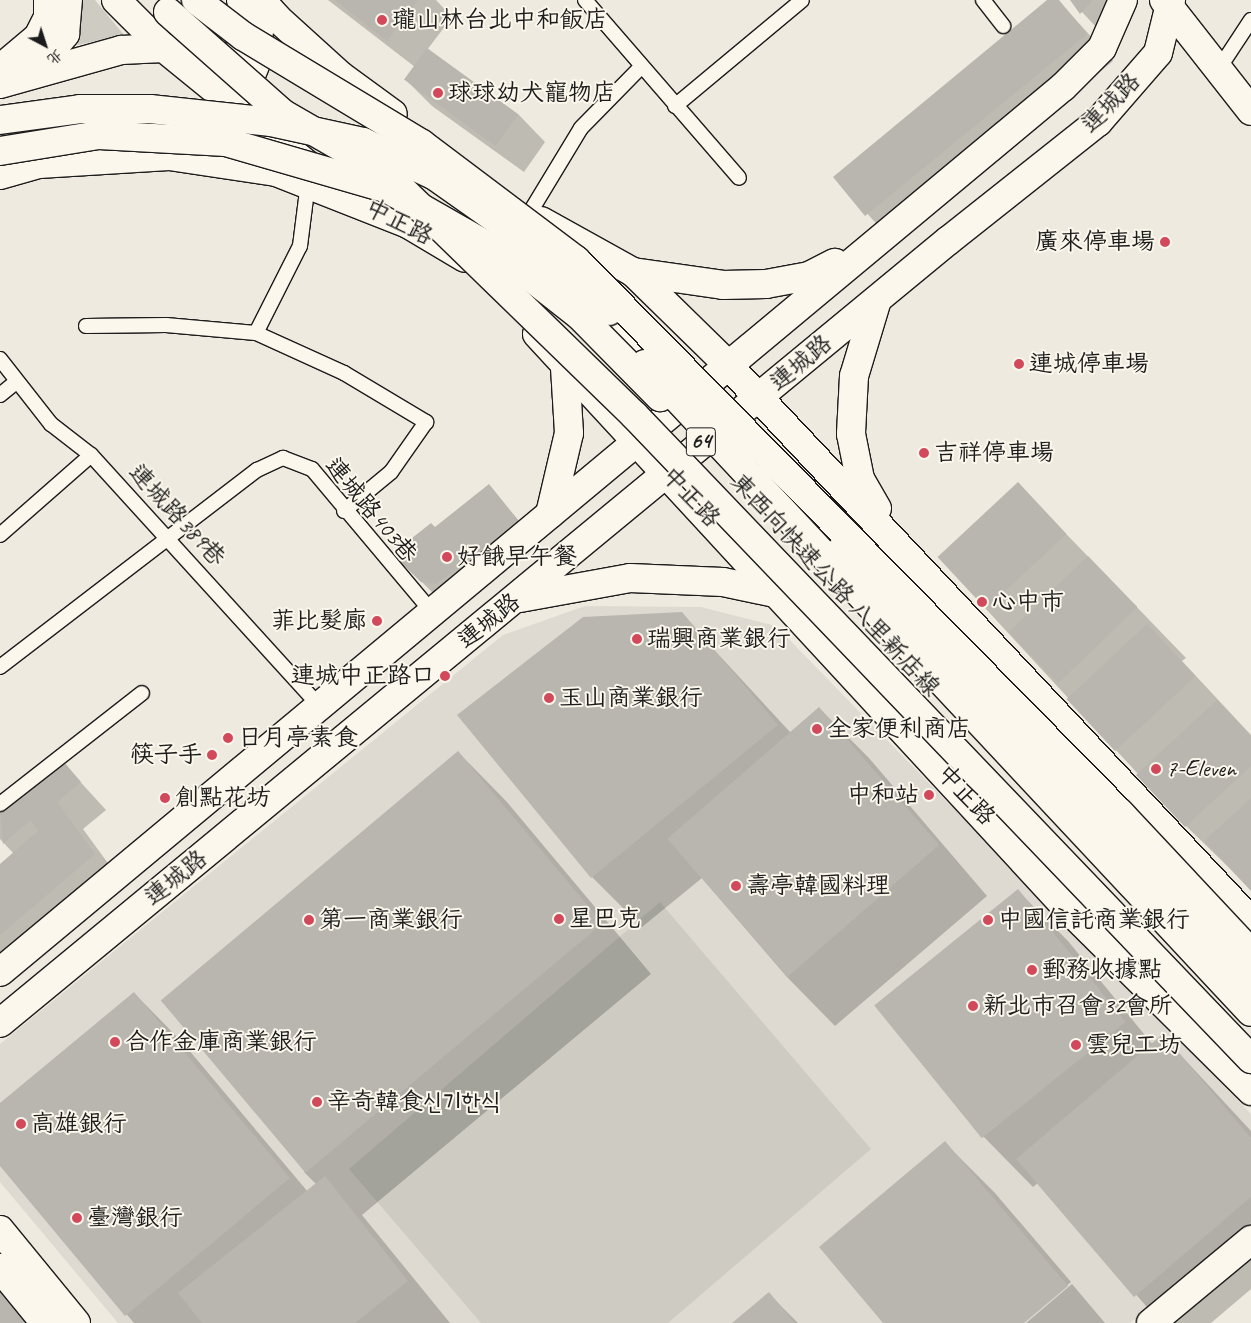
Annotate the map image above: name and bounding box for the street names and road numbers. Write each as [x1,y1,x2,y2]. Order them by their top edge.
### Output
street label: 連城路 [1076,67,1146,139]
street label: 中正路 [360,193,438,251]
street label: 連城路 [764,329,838,397]
road number: 64 [685,422,717,462]
street label: 連城路403巷 [319,452,423,568]
street label: 連城路389巷 [123,458,231,572]
street label: 中正路 [656,461,726,533]
street label: 東西向快速公路 八里新店線 [724,468,946,702]
street label: 連城路 [452,587,526,655]
street label: 中正路 [931,759,1001,831]
street label: 連城路 [139,844,213,912]

